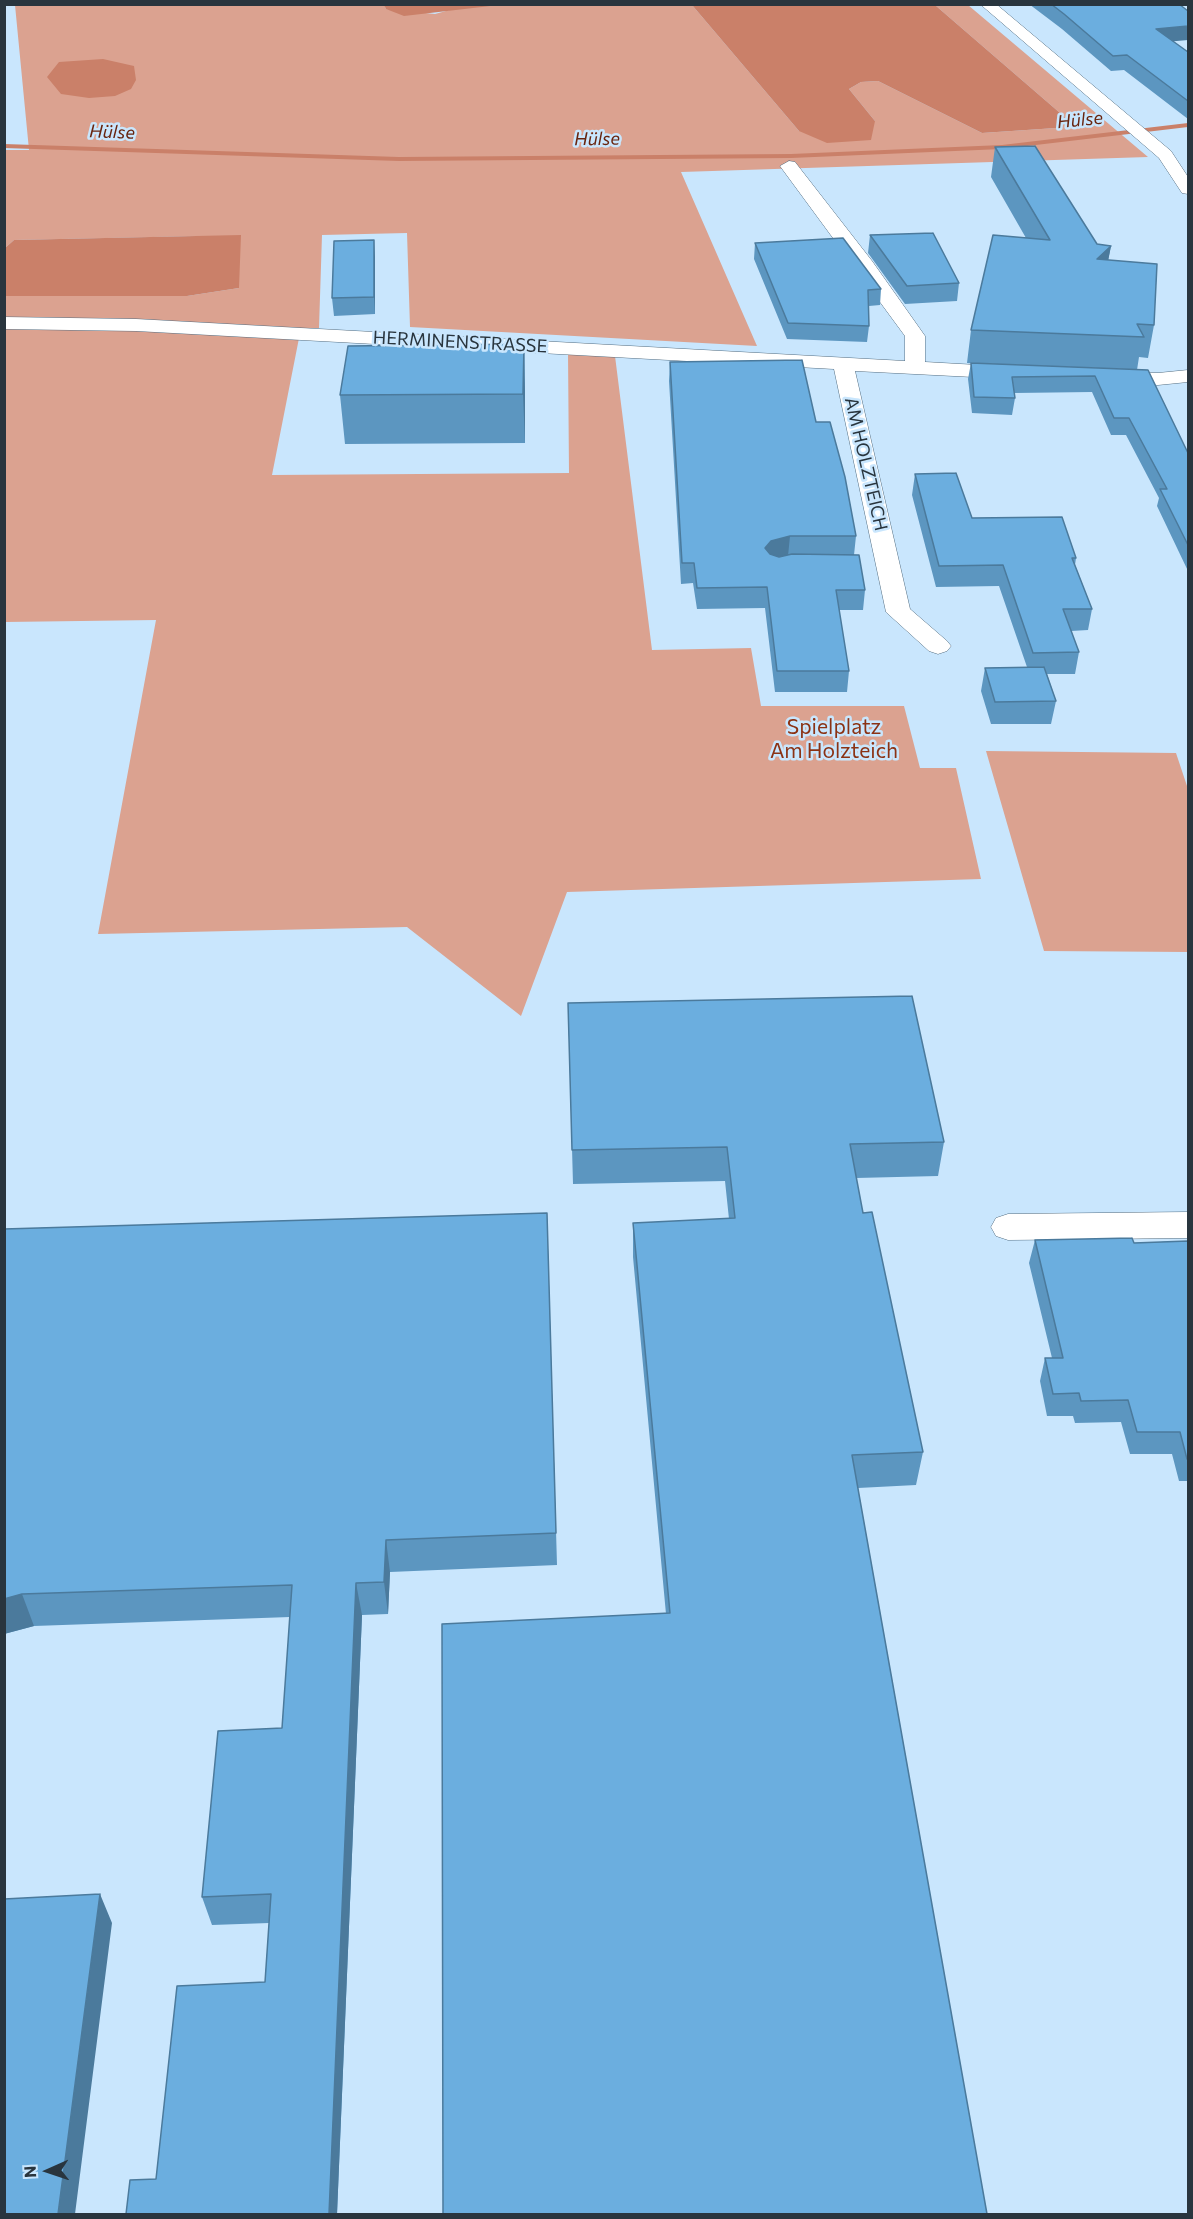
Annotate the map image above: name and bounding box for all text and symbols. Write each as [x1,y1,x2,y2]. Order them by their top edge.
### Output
water label: Hülse [1056,107,1104,133]
water label: Hülse [89,120,135,144]
water label: Hülse [574,128,620,150]
street label: HERMINENSTRASSE [372,327,548,357]
street label: AM HOLZTEICH [840,395,892,533]
park label: Spielplatz Am Holzteich [770,714,898,764]
north arrow [18,2141,78,2201]
text: N [20,2165,39,2178]

